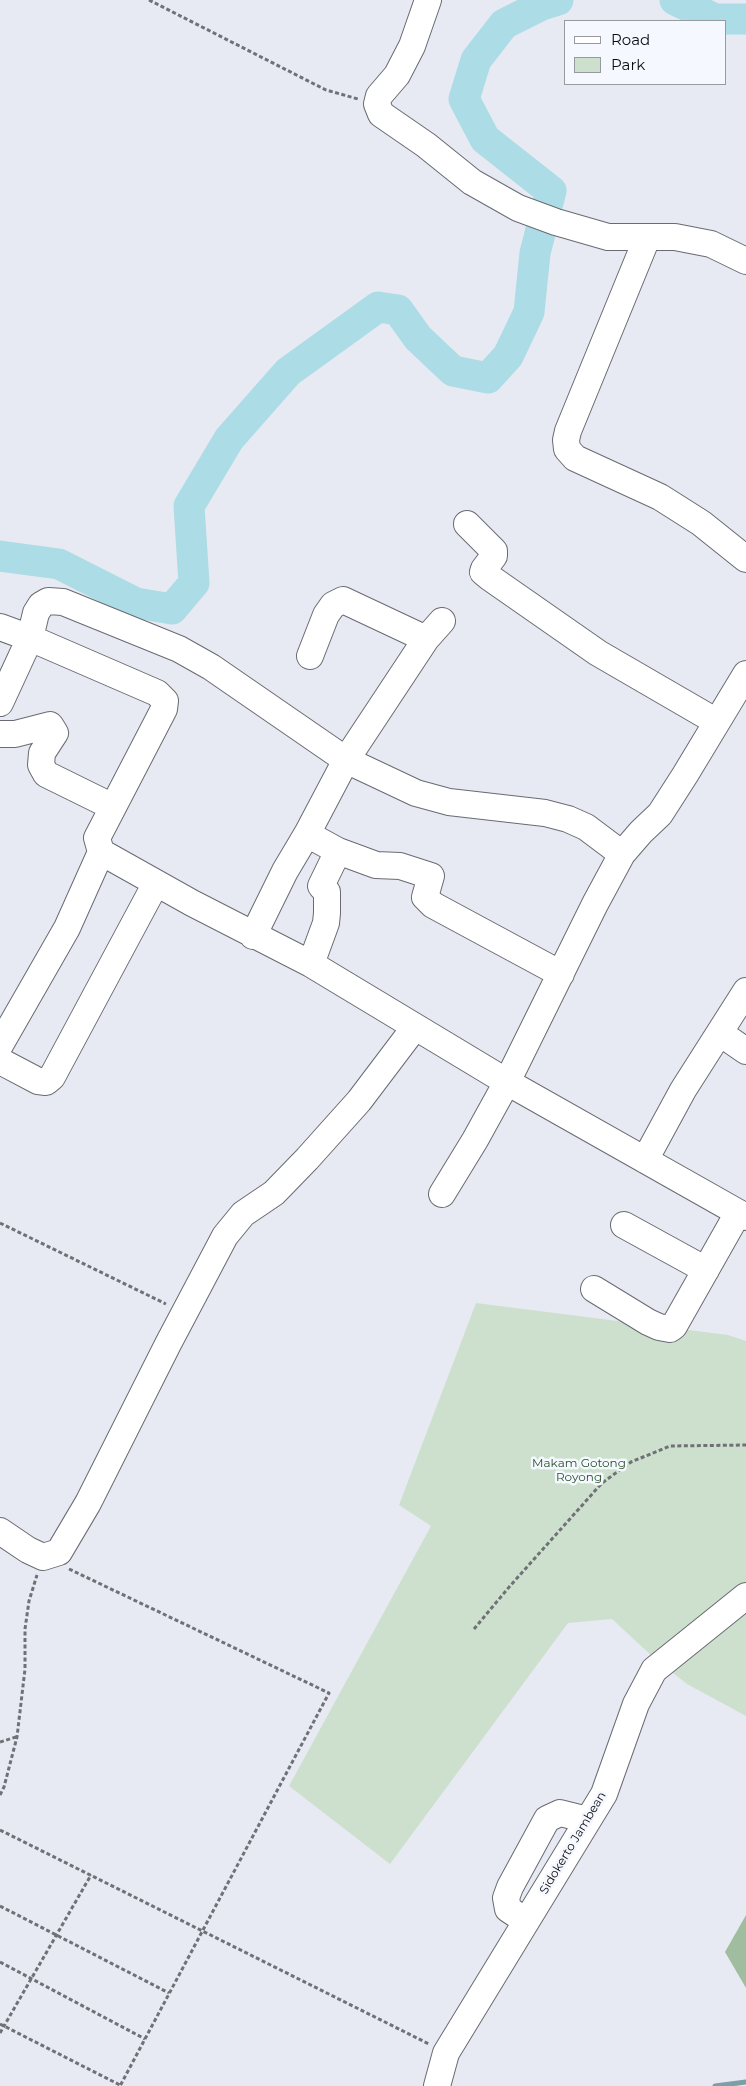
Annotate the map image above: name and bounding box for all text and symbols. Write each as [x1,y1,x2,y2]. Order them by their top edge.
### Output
legend [564,20,726,85]
text: Road [611,30,650,49]
text: Park [611,55,645,74]
park label: Makam Gotong Royong [532,1456,626,1484]
street label: Sidokerto Jambean [537,1789,609,1897]

